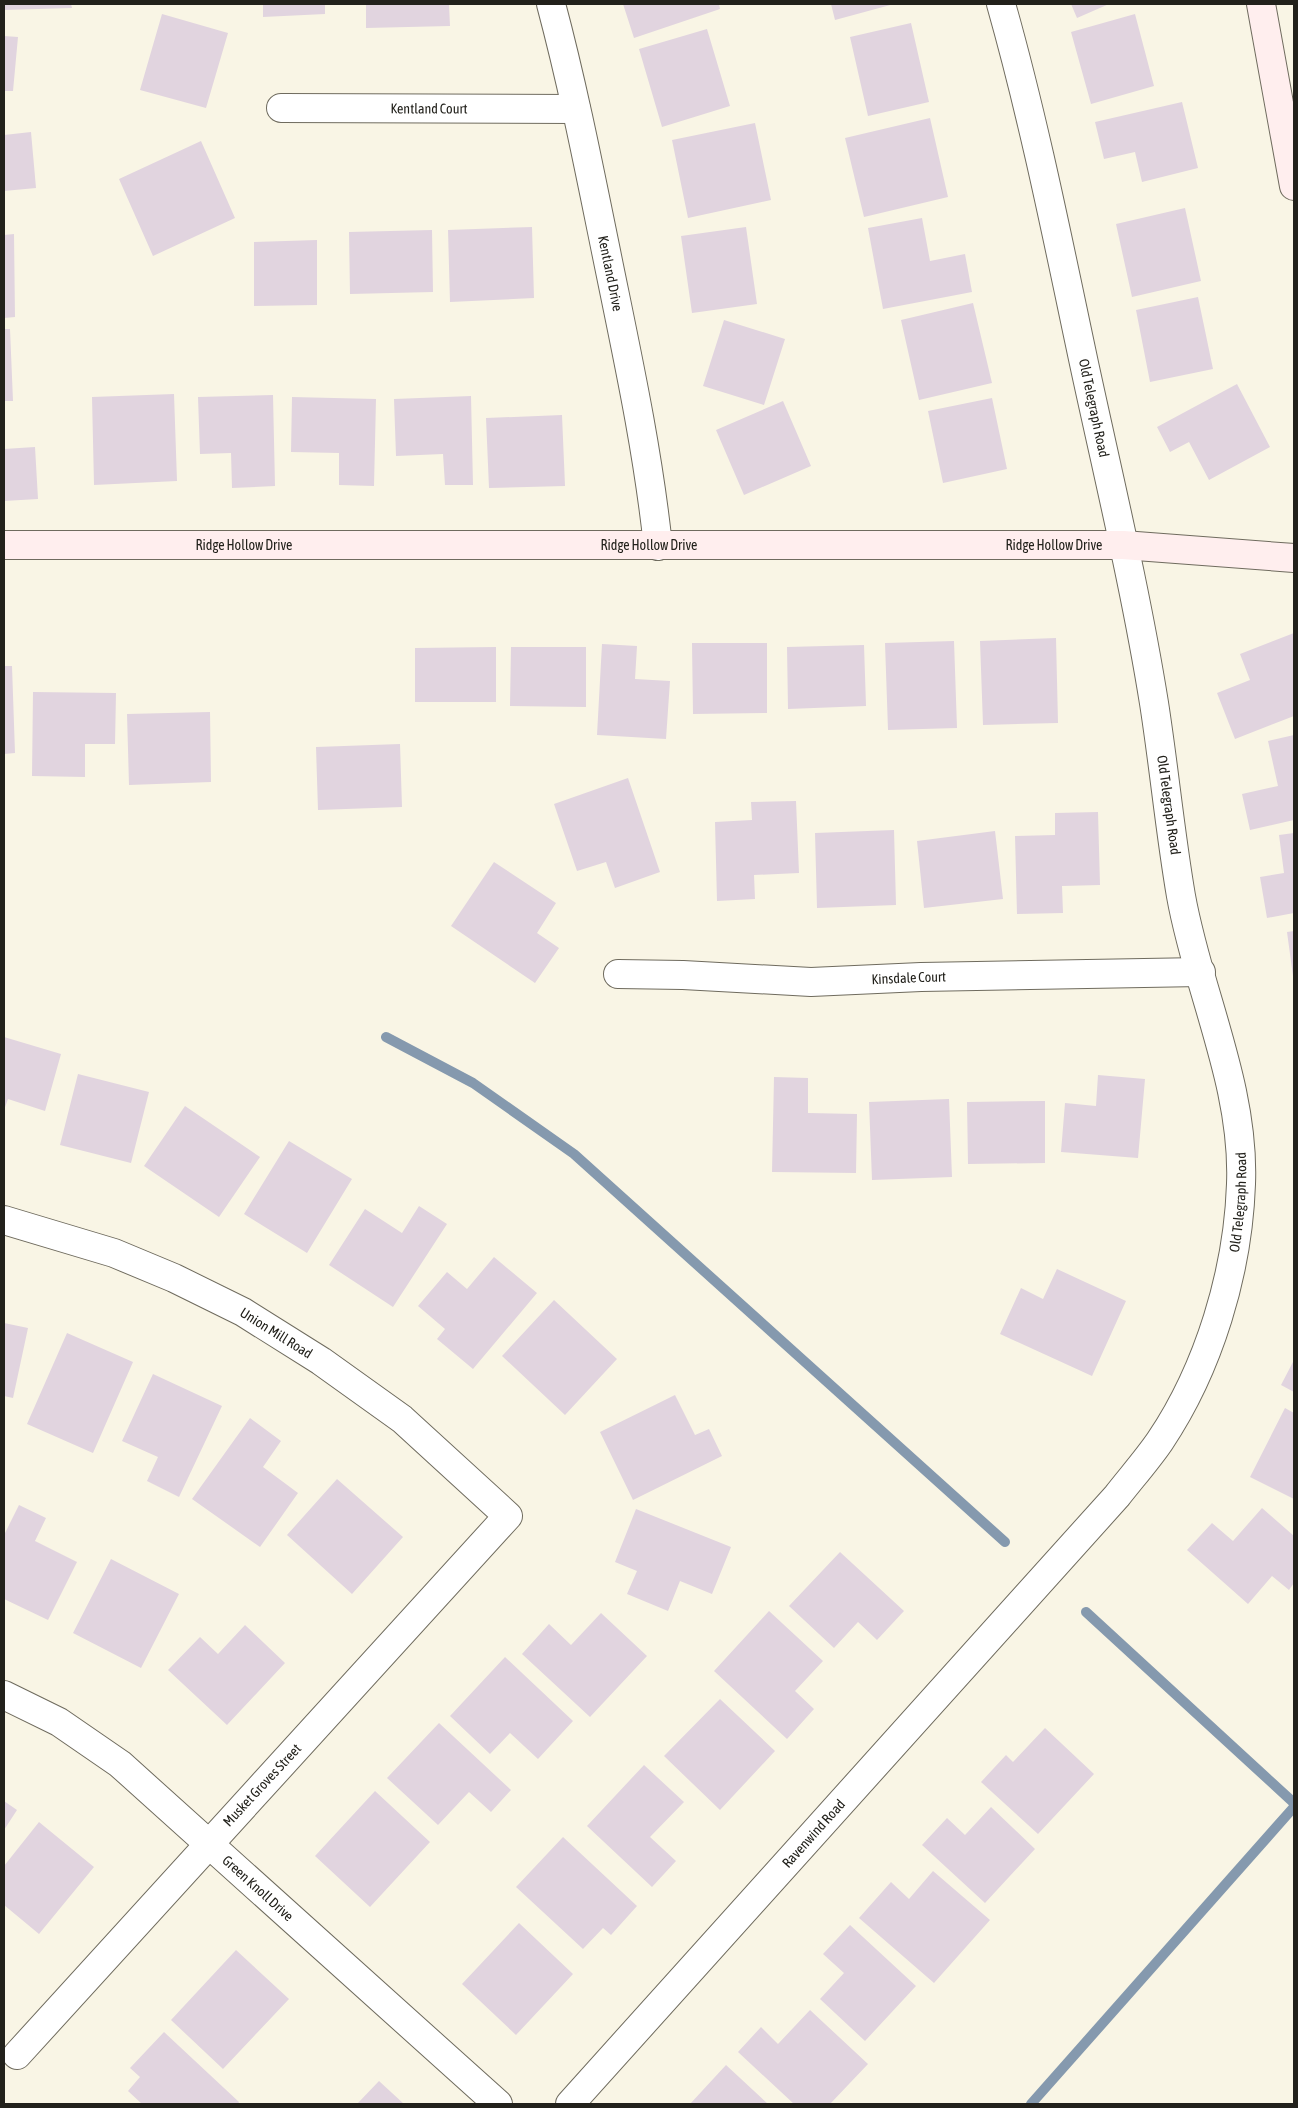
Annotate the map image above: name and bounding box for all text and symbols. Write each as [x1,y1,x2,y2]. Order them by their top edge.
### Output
street label: Kentland Court [390,100,468,117]
street label: Kentland Drive [595,234,626,313]
street label: Old Telegraph Road [1076,357,1112,459]
street label: Ridge Hollow Drive [196,537,292,553]
street label: Ridge Hollow Drive [601,537,697,553]
street label: Ridge Hollow Drive [1006,537,1102,553]
street label: Old Telegraph Road [1154,754,1184,856]
street label: Kinsdale Court [871,969,946,987]
street label: Old Telegraph Road [1226,1152,1249,1253]
street label: Union Mill Road [237,1304,315,1362]
street label: Musket Groves Street [220,1740,304,1830]
street label: Ravenwind Road [779,1796,848,1871]
street label: Green Knoll Drive [219,1852,297,1924]

